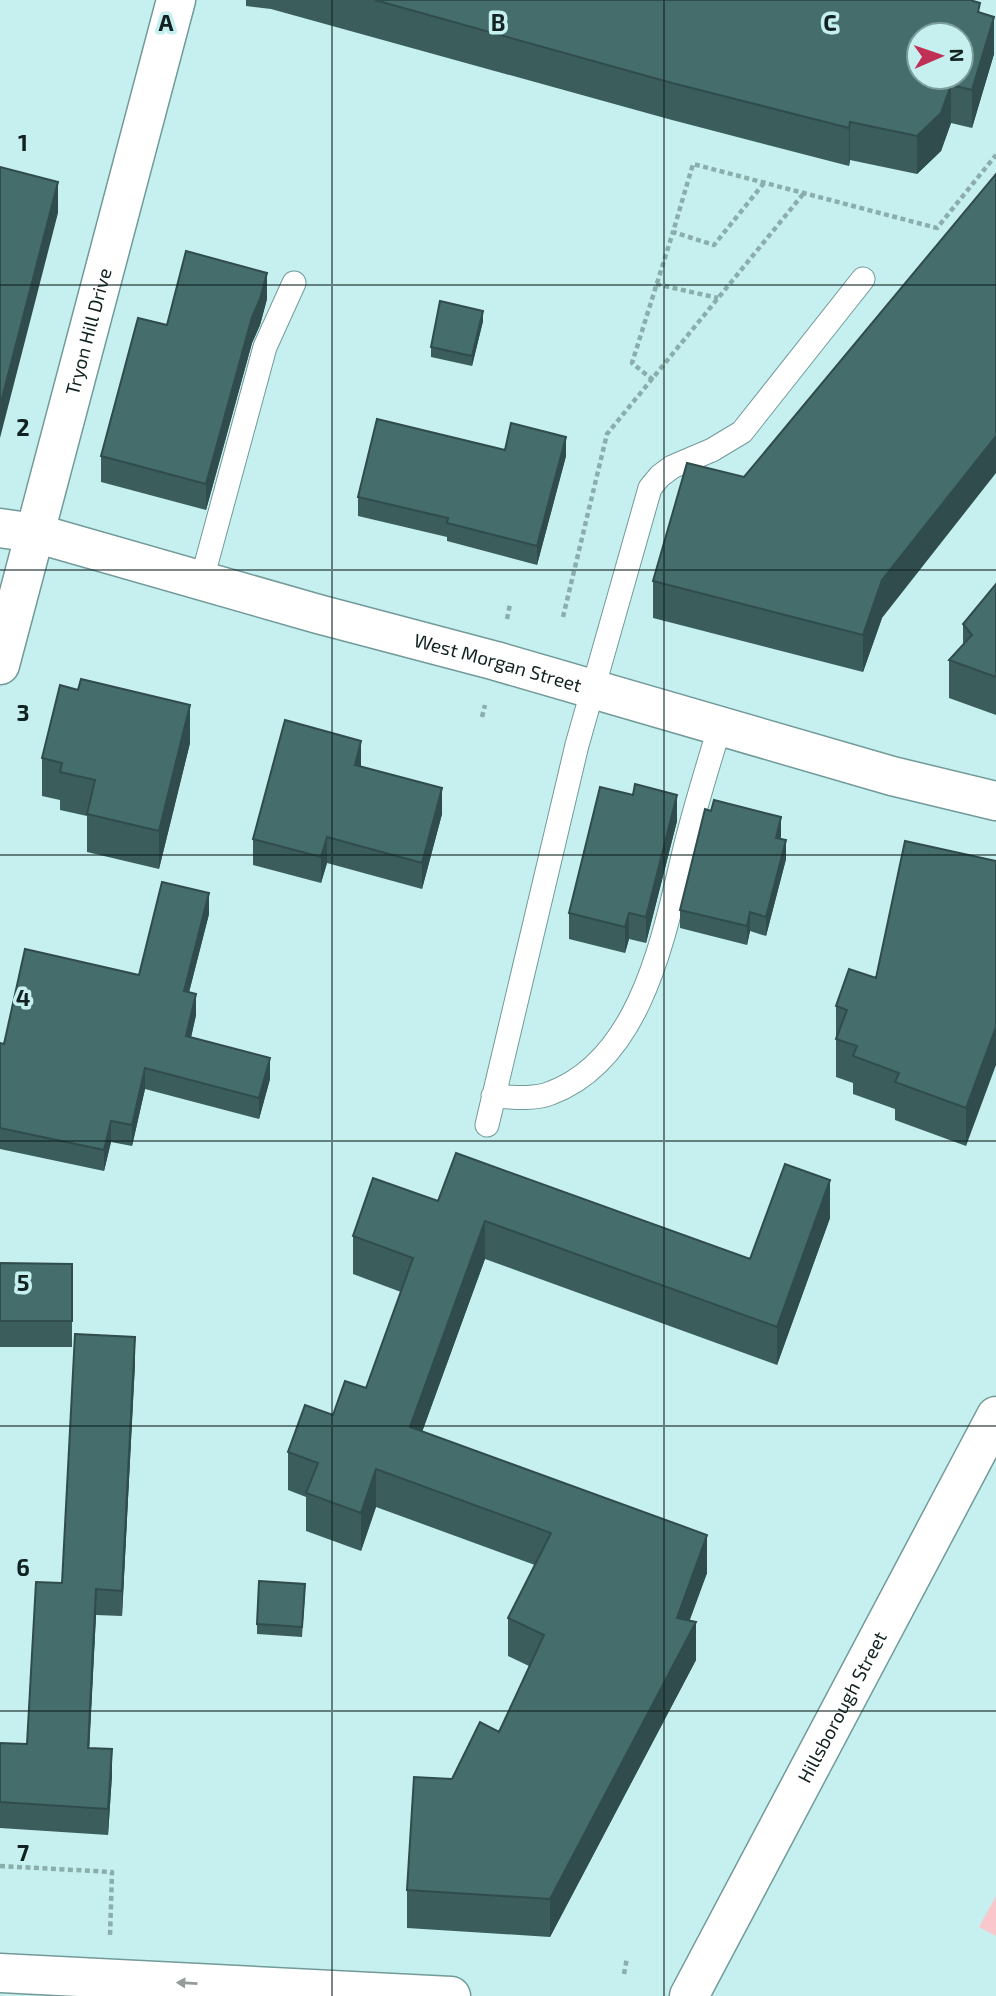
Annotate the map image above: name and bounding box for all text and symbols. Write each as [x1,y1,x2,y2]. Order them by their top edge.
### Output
text: A [158,8,174,36]
text: B [491,8,505,36]
text: C [823,8,837,36]
north arrow [905,21,975,91]
text: N [946,48,969,63]
text: 1 [18,128,28,156]
street label: Tryon Hill Drive [60,265,116,397]
text: 2 [16,413,30,441]
street label: West Morgan Street [412,628,585,696]
text: 3 [16,698,30,726]
text: 4 [16,983,30,1011]
text: 5 [17,1268,29,1296]
text: 6 [16,1553,30,1581]
street label: Hillsborough Street [792,1627,891,1786]
text: 7 [17,1838,29,1866]
one-way arrow [176,1977,198,1988]

